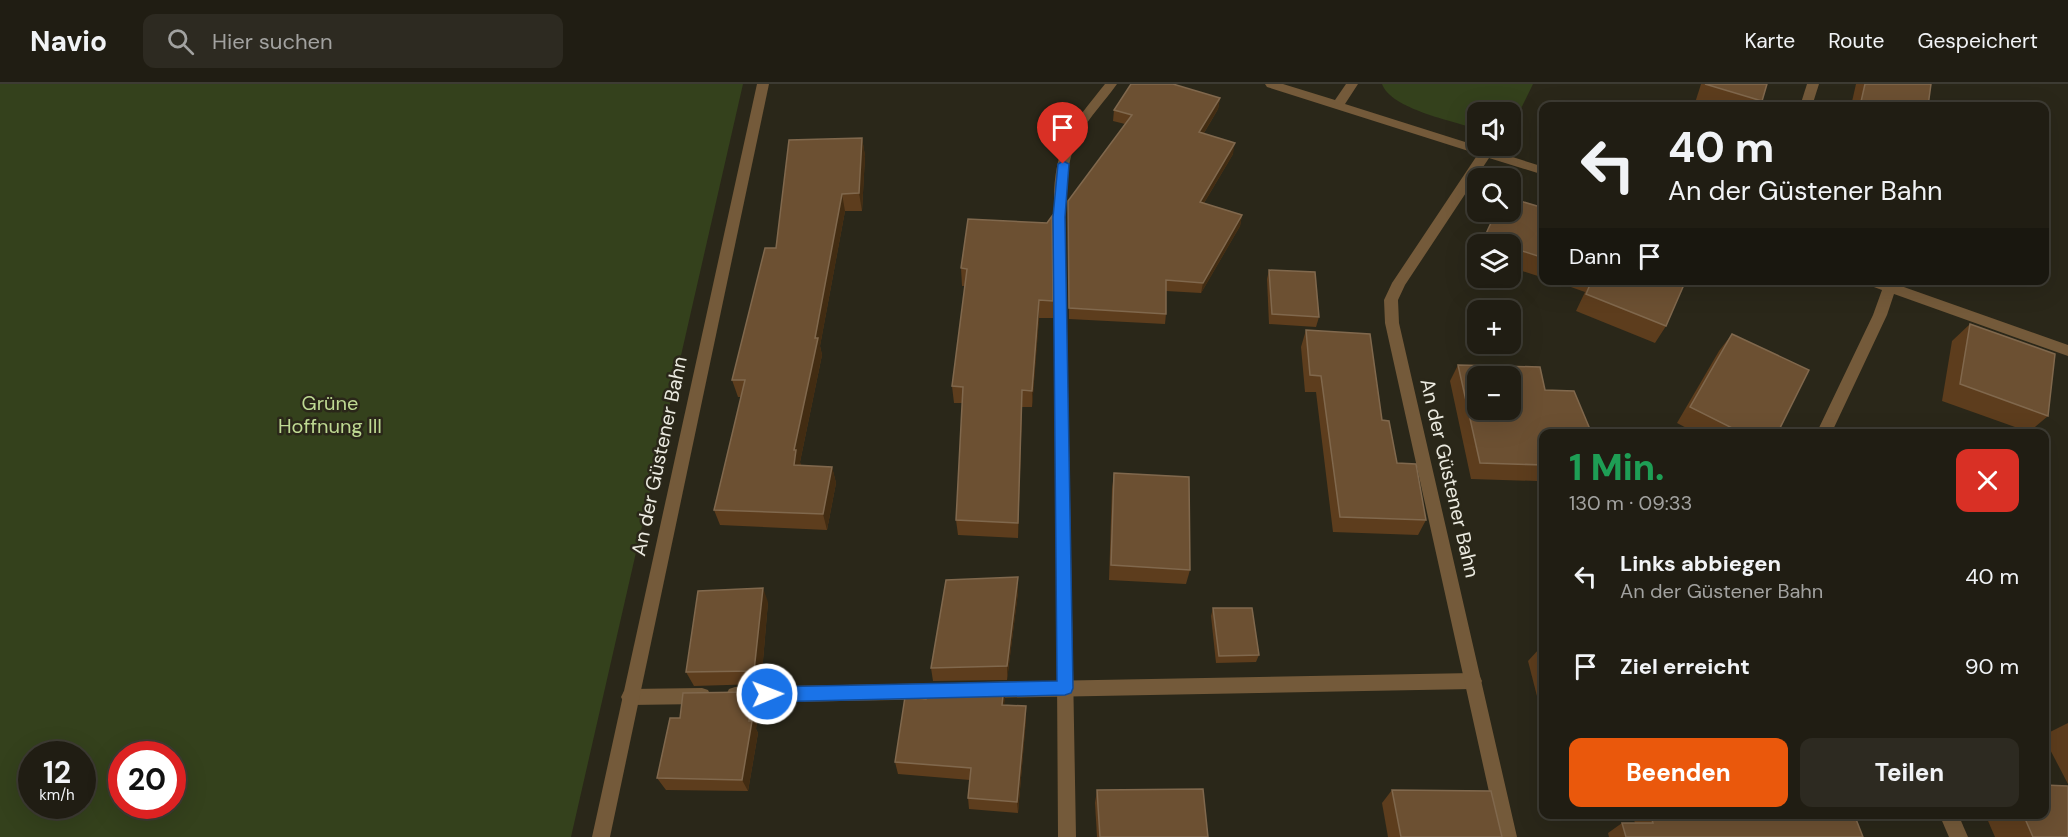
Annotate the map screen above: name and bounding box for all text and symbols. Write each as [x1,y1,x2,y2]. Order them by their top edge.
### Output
search box [143,14,563,68]
text: Navio [30,23,107,60]
icon: search [164,25,197,58]
text: Hier suchen [212,27,333,56]
text: Karte [1744,27,1795,55]
text: Route [1828,27,1884,55]
text: Gespeichert [1917,27,2038,55]
pin [1037,102,1088,164]
map controls [1467,102,1521,420]
button: sound [1467,102,1521,156]
icon: arrive [1046,111,1079,144]
text: 40 m [1668,120,1774,175]
icon: left [1569,126,1647,204]
button: search [1467,168,1521,222]
text: An der Güstener Bahn [1668,173,1942,208]
button: layers [1467,234,1521,288]
icon: arrive [1633,240,1666,273]
text: Dann [1569,242,1621,271]
button: + [1467,300,1521,354]
street label: An der Güstener Bahn [625,354,693,558]
button: − [1467,366,1521,420]
street label: An der Güstener Bahn [1414,376,1486,580]
park label: Grüne Hoffnung III [278,390,382,439]
text: 1 Min. [1569,444,1664,491]
button: close [1956,449,2019,512]
text: 130 m · 09:33 [1569,490,1692,516]
text: Links abbiegen [1620,549,1781,578]
icon: left [1569,560,1602,593]
text: 40 m [1965,562,2019,591]
text: An der Güstener Bahn [1620,578,1823,604]
icon: arrive [1569,650,1602,683]
text: Ziel erreicht [1620,652,1750,681]
text: 90 m [1965,652,2019,681]
position arrow [735,662,799,726]
button: Beenden [1569,738,1788,807]
button: Teilen [1800,738,2019,807]
speed limit sign: 20 [108,741,186,819]
text: 12 [43,753,71,792]
text: km/h [39,785,75,805]

